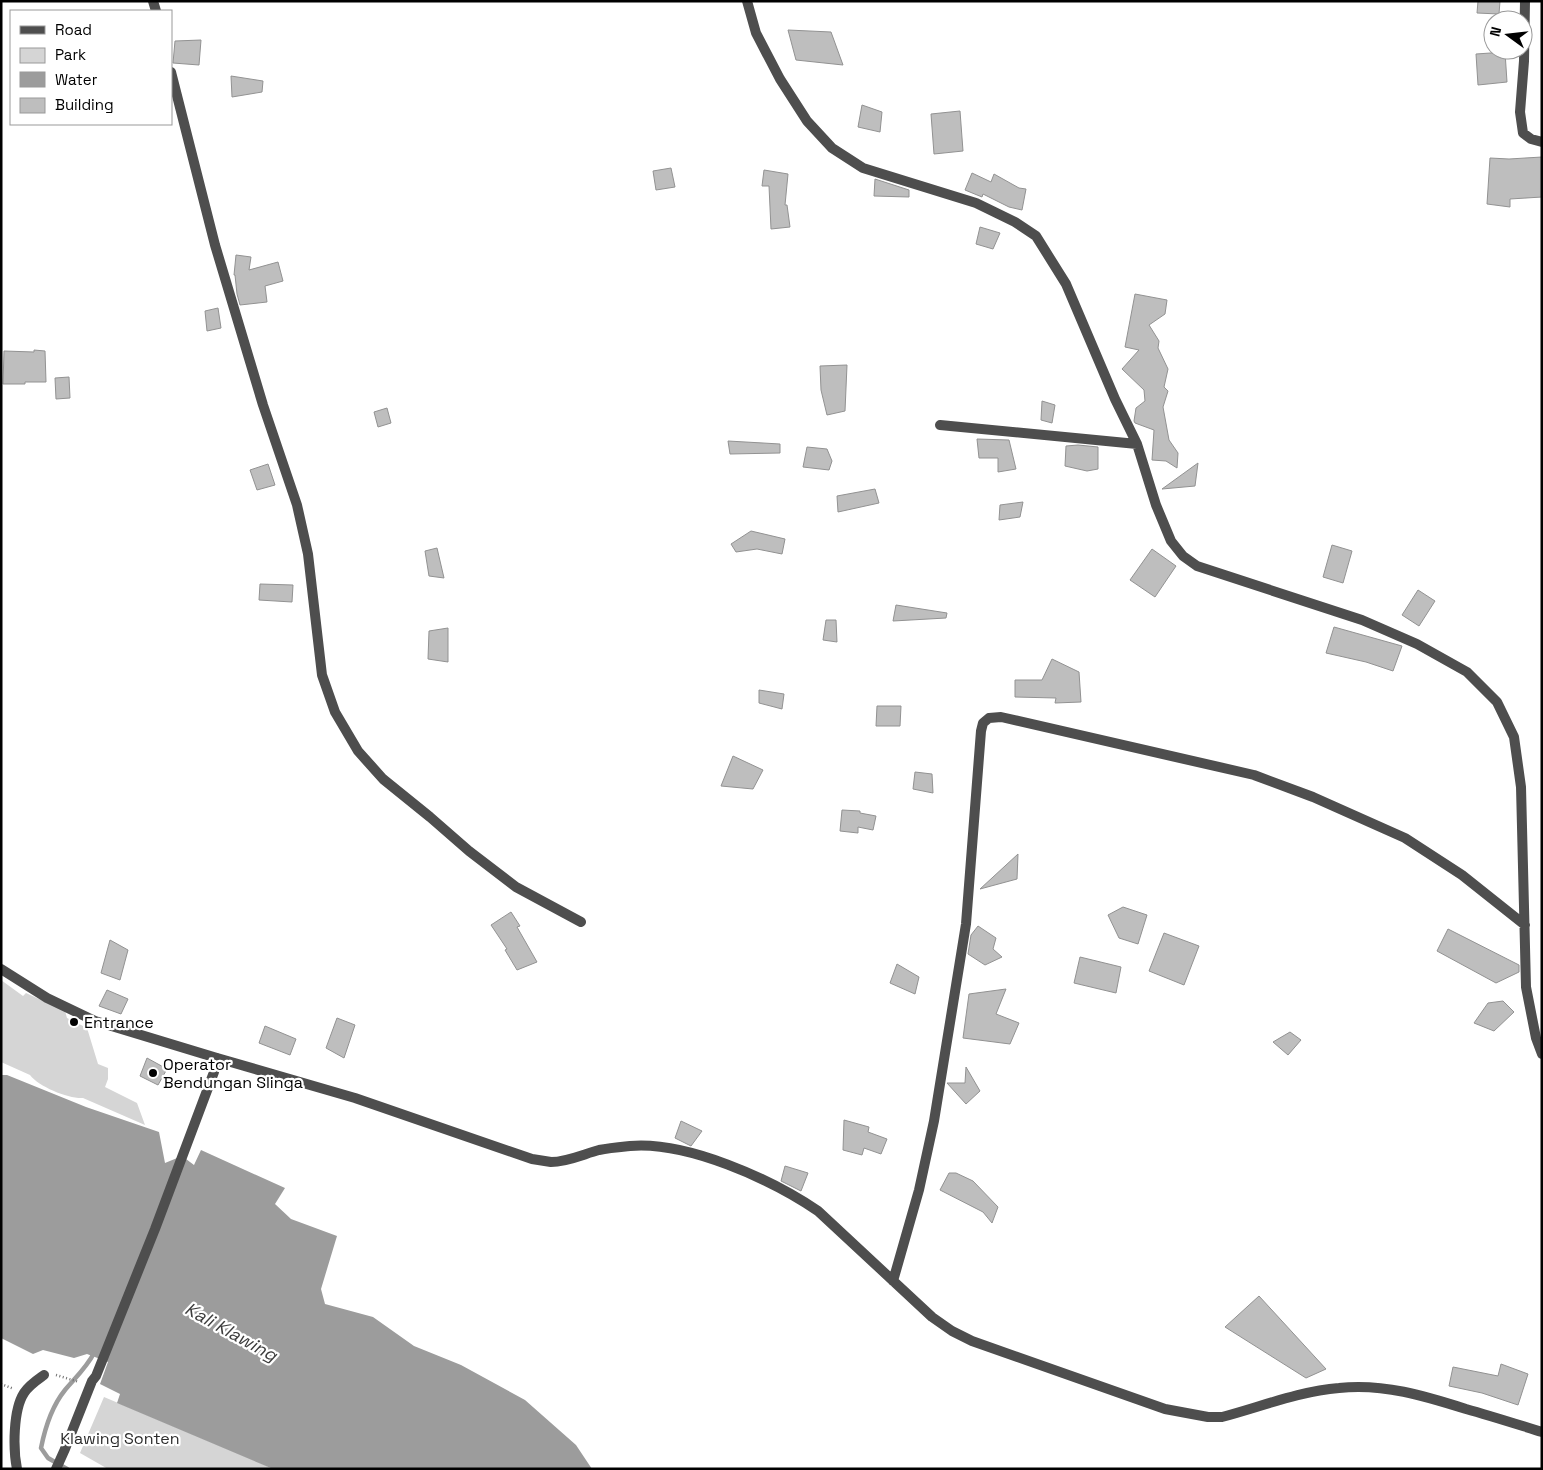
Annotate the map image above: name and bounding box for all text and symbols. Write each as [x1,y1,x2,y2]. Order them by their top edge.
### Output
legend [10,10,172,125]
north arrow [1483,10,1533,60]
text: Road [55,20,92,39]
text: N [1486,25,1505,39]
text: Park [55,45,86,64]
text: Water [55,70,98,89]
text: Building [55,95,114,114]
place label: Entrance [84,1012,154,1033]
marker: Entrance [68,1016,80,1028]
place label: Operator Bendungan Slinga [163,1054,303,1093]
marker: Operator Bendungan Slinga [147,1067,159,1079]
water label: Kali Klawing [181,1297,283,1367]
park label: Klawing Sonten [60,1428,180,1449]

